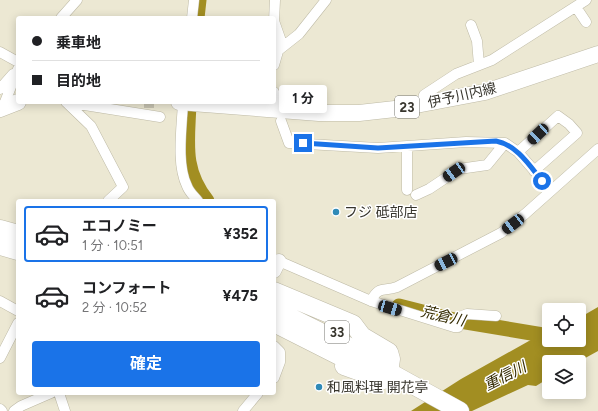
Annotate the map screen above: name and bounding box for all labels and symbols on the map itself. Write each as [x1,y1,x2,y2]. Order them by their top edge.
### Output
street label: 伊予川内線 [426,79,498,112]
callout: 1 分 [279,85,327,113]
road number: 23 [395,96,419,118]
car [525,121,551,147]
route end [294,134,312,152]
car [441,160,467,184]
route start [533,172,551,190]
place label: フジ 砥部店 [344,204,417,221]
marker: フジ 砥部店 [331,207,341,217]
car [500,212,526,236]
car [433,251,459,273]
car [377,299,403,317]
water label: 荒倉川 [419,302,469,330]
road number: 33 [325,321,349,343]
water label: 重信川 [481,357,531,394]
place label: 和風料理 開花亭 [327,379,428,396]
marker: 和風料理 開花亭 [314,382,324,392]

